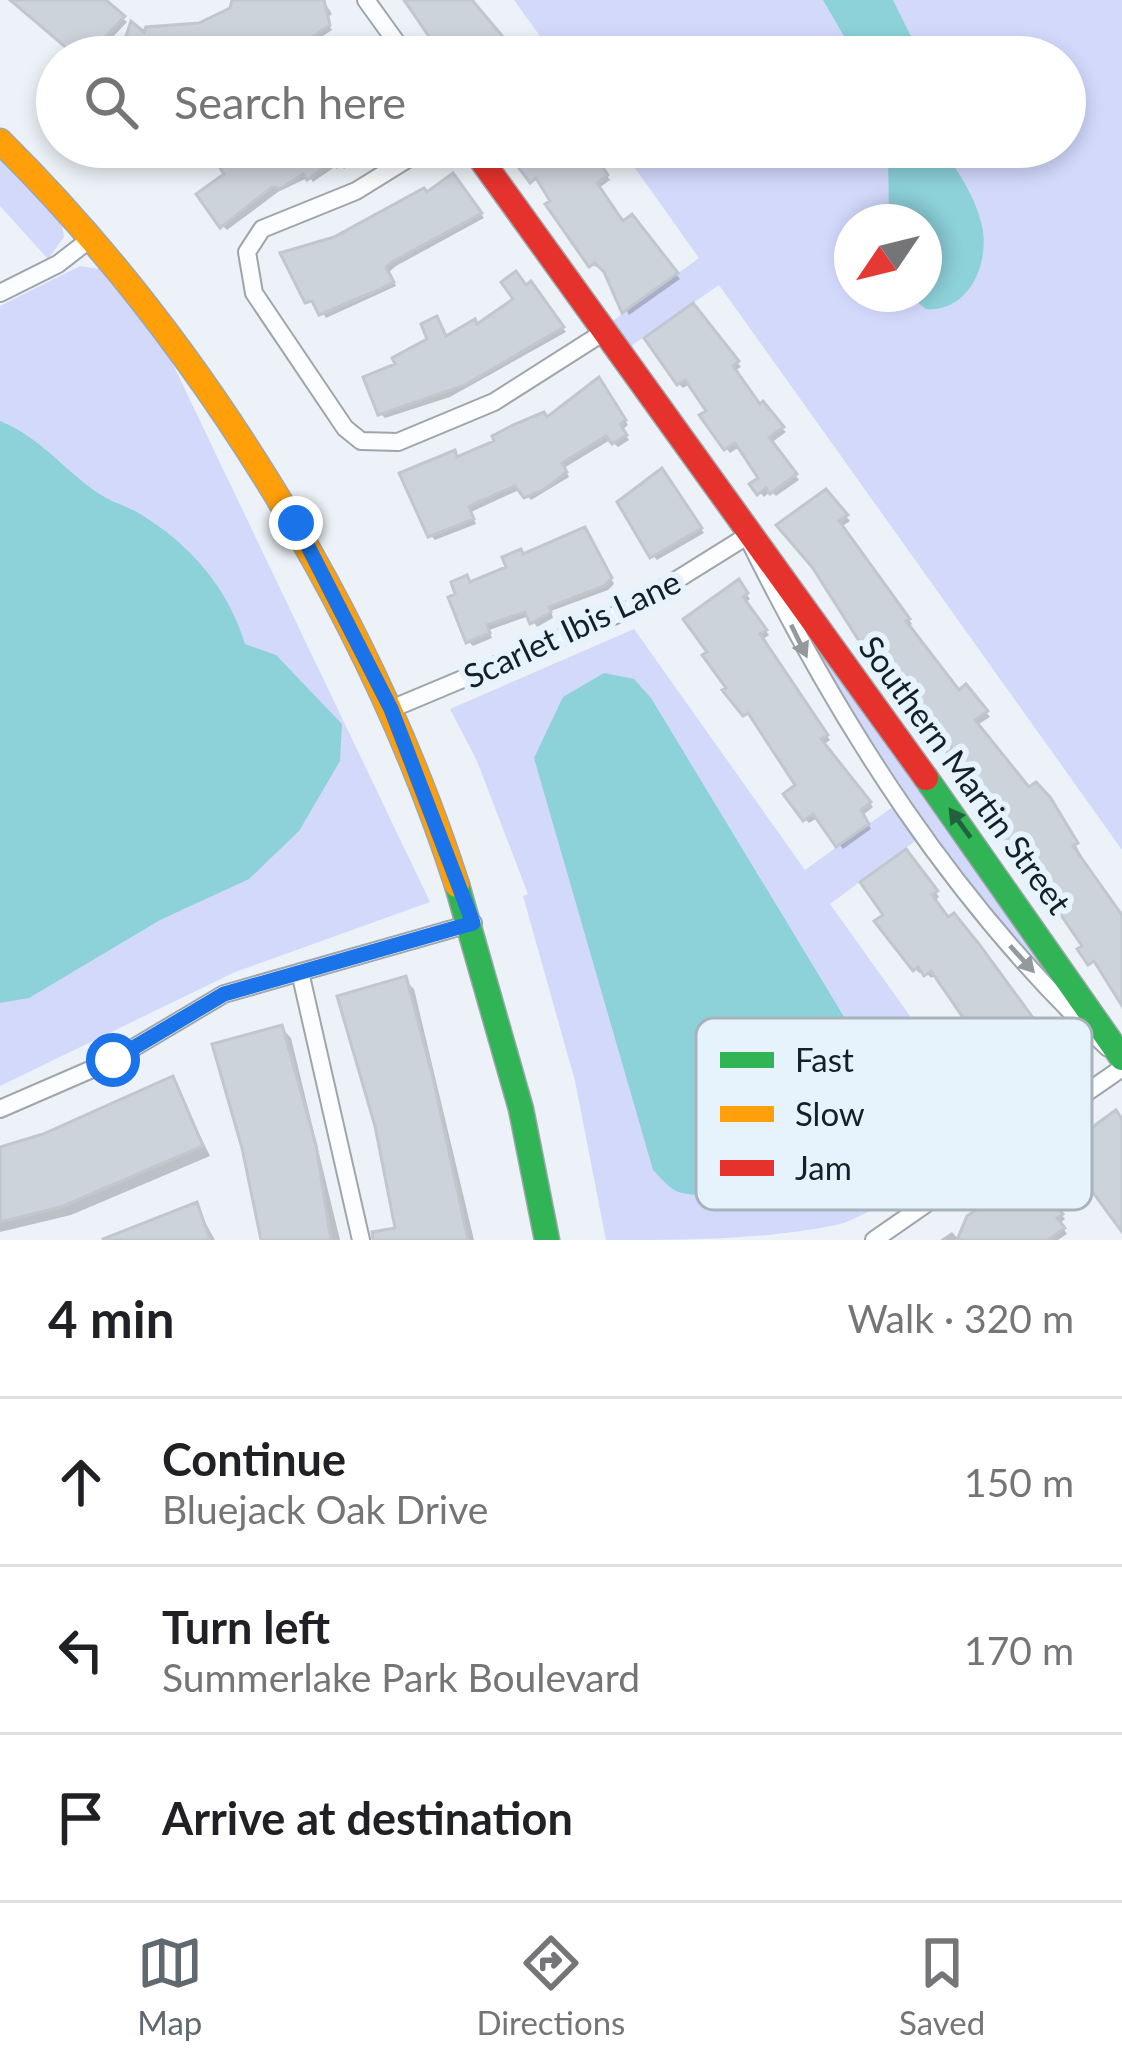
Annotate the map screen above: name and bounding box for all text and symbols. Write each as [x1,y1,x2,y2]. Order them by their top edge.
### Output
search box [36,36,1086,168]
icon: search [78,69,144,135]
text: Search here [174,75,406,129]
north arrow [834,204,942,312]
route end [269,496,323,550]
street label: Scarlet Ibis Lane [457,560,686,696]
one-way arrow [789,624,809,659]
street label: Southern Martin Street [851,628,1080,921]
one-way arrow [948,808,972,840]
one-way arrow [1008,944,1035,974]
legend [696,1018,1092,1210]
route start [86,1033,140,1087]
text: Fast [795,1039,854,1079]
text: Slow [795,1093,865,1133]
text: Jam [795,1147,852,1187]
text: 4 min [48,1288,174,1349]
text: Walk · 320 m [847,1295,1074,1341]
text: Continue [162,1432,346,1486]
icon: ahead [48,1449,114,1515]
text: 150 m [964,1459,1074,1505]
text: Bluejack Oak Drive [162,1486,488,1532]
text: Turn left [162,1600,330,1654]
icon: left [48,1617,114,1683]
text: 170 m [964,1627,1074,1673]
text: Summerlake Park Boulevard [162,1654,640,1700]
icon: arrive [48,1785,114,1851]
text: Arrive at destination [162,1791,573,1845]
tab: Map [137,1930,203,2042]
tab: Directions [476,1930,625,2042]
tab: Saved [899,1930,985,2042]

